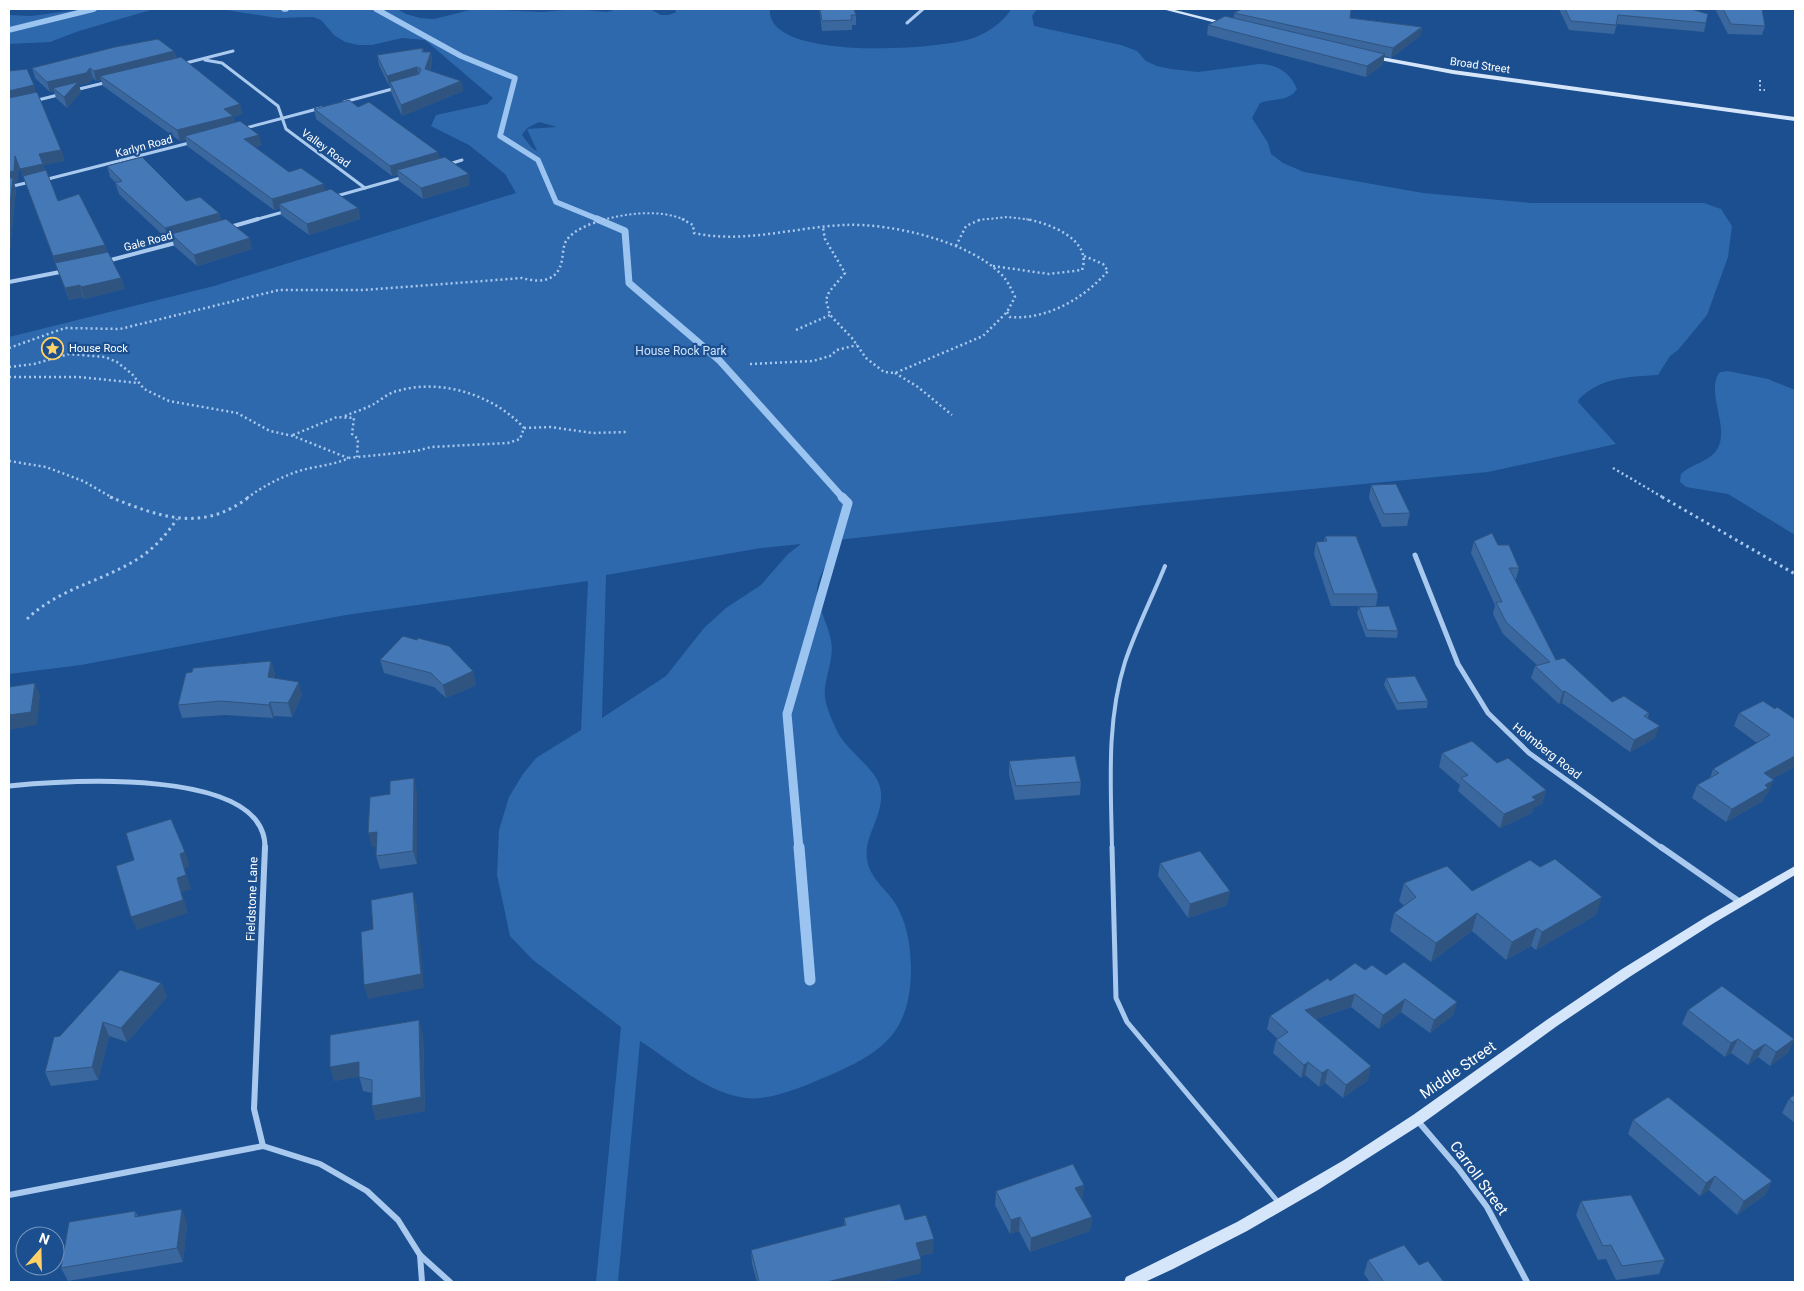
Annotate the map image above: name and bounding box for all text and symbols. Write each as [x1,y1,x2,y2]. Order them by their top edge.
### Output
street label: Broad Street [1449,55,1511,76]
street label: Valley Road [299,126,353,170]
street label: Karlyn Road [114,133,174,160]
street label: Gale Road [122,229,174,254]
place icon: House Rock [41,336,65,360]
place label: House Rock [69,342,128,355]
park label: House Rock Park [635,344,728,358]
street label: Holmberg Road [1510,720,1584,782]
street label: Fieldstone Lane [244,857,260,941]
street label: Middle Street [1417,1037,1500,1103]
street label: Carroll Street [1446,1137,1512,1219]
north arrow [15,1226,65,1276]
text: N [37,1230,52,1248]

